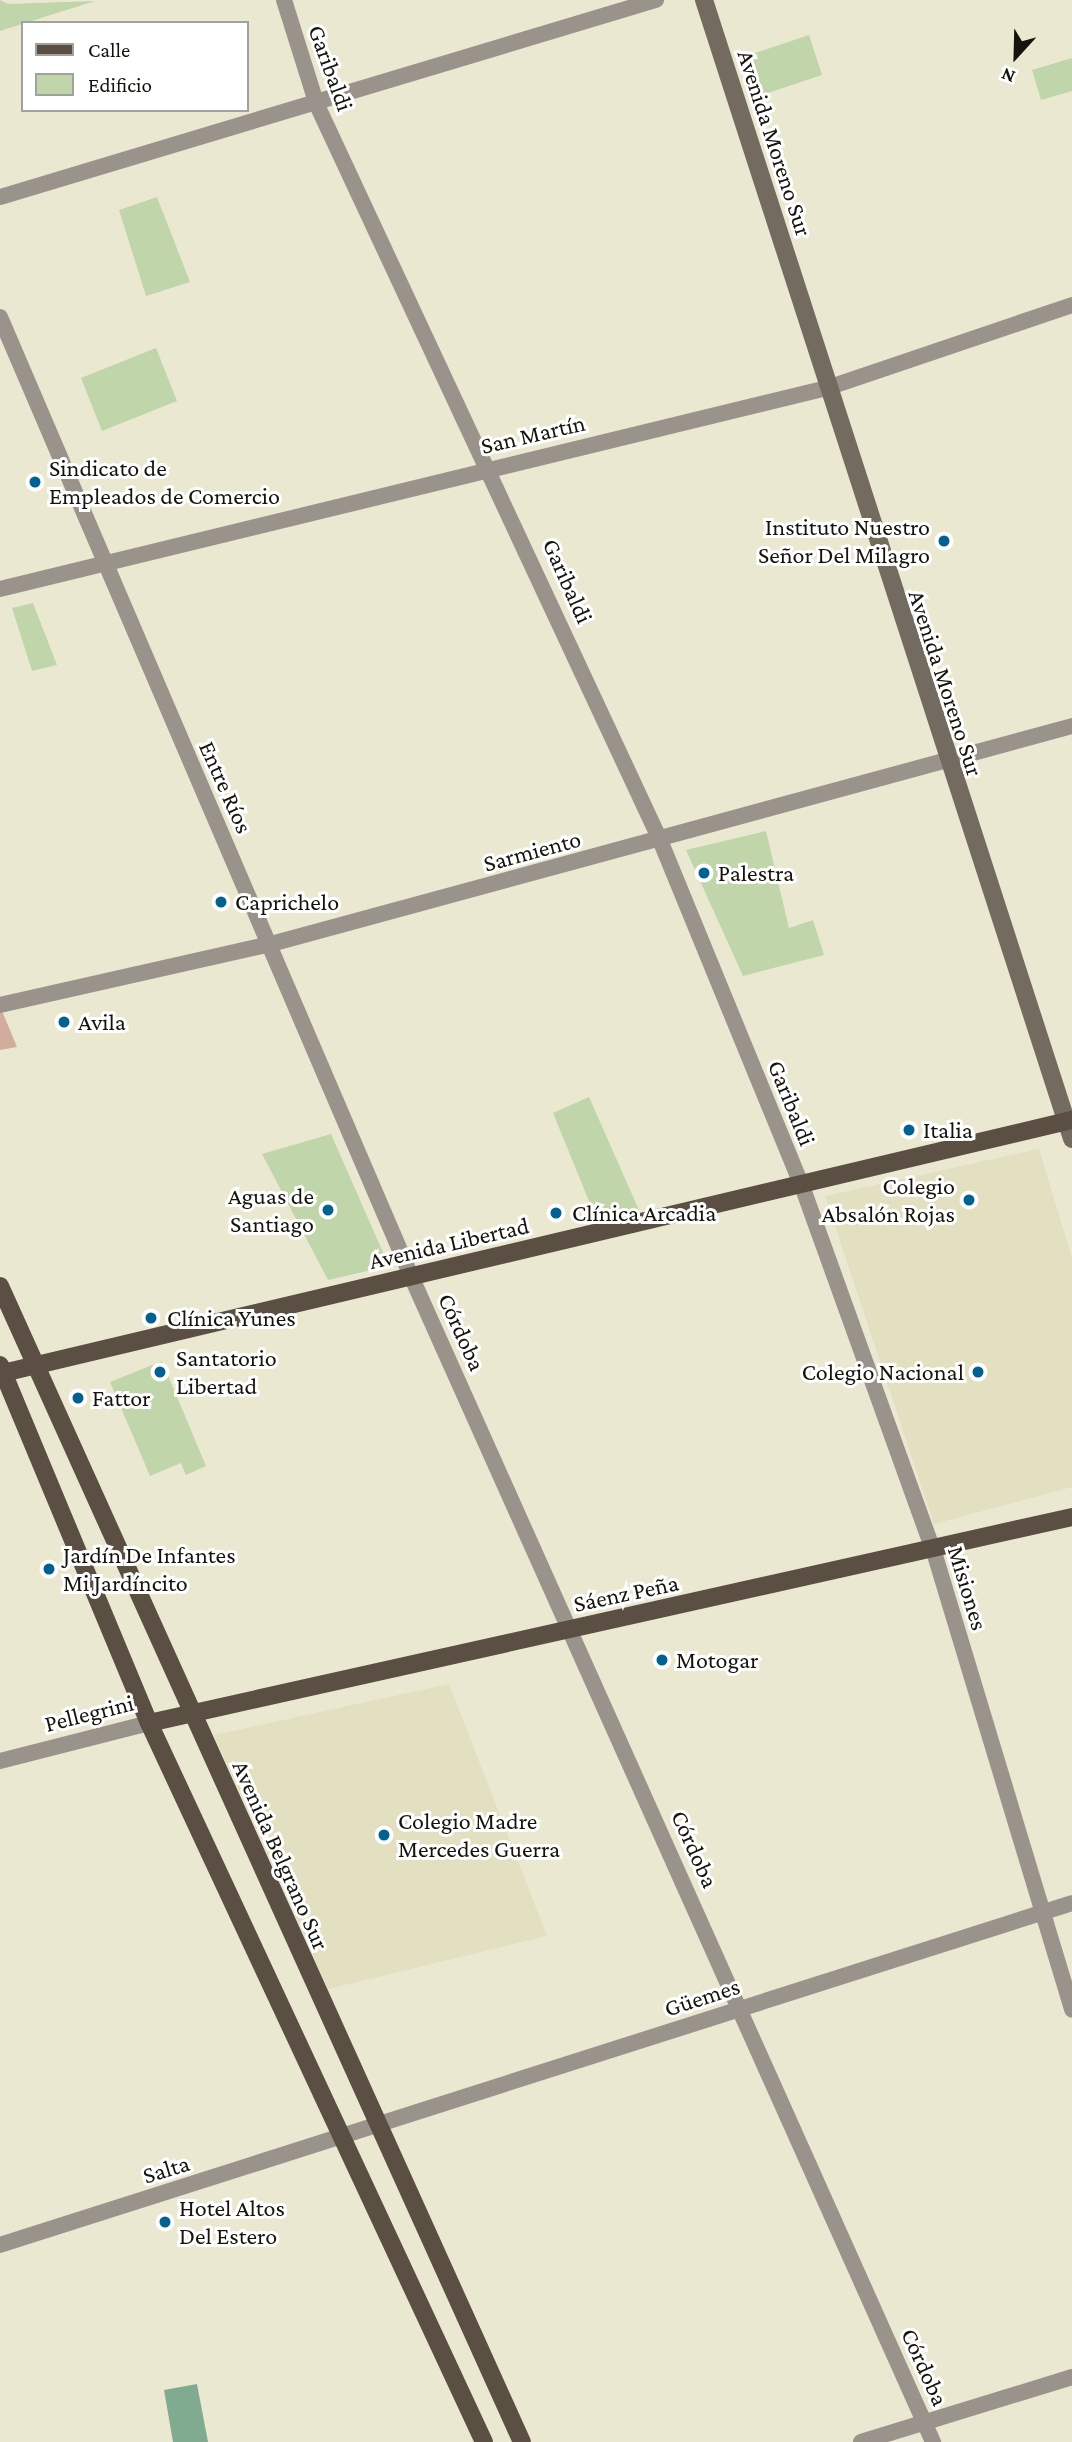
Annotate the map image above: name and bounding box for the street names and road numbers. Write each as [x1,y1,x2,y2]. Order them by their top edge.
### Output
street label: Garibaldi [302,21,360,115]
street label: Avenida Moreno Sur [731,46,819,240]
street label: San Martín [478,408,588,460]
street label: Garibaldi [537,534,599,628]
street label: Avenida Moreno Sur [902,586,990,780]
street label: Entre Ríos [193,736,259,838]
street label: Sarmiento [480,824,584,878]
street label: Garibaldi [762,1056,822,1150]
street label: Avenida Libertad [366,1211,532,1275]
street label: Córdoba [432,1289,492,1375]
street label: Misiones [942,1542,994,1634]
street label: Sáenz Peña [571,1568,681,1618]
street label: Pellegrini [41,1688,137,1738]
street label: Avenida Belgrano Sur [226,1756,336,1954]
street label: Córdoba [665,1806,725,1892]
street label: Güemes [661,1971,743,2023]
street label: Salta [139,2148,193,2190]
street label: Córdoba [895,2324,955,2410]

